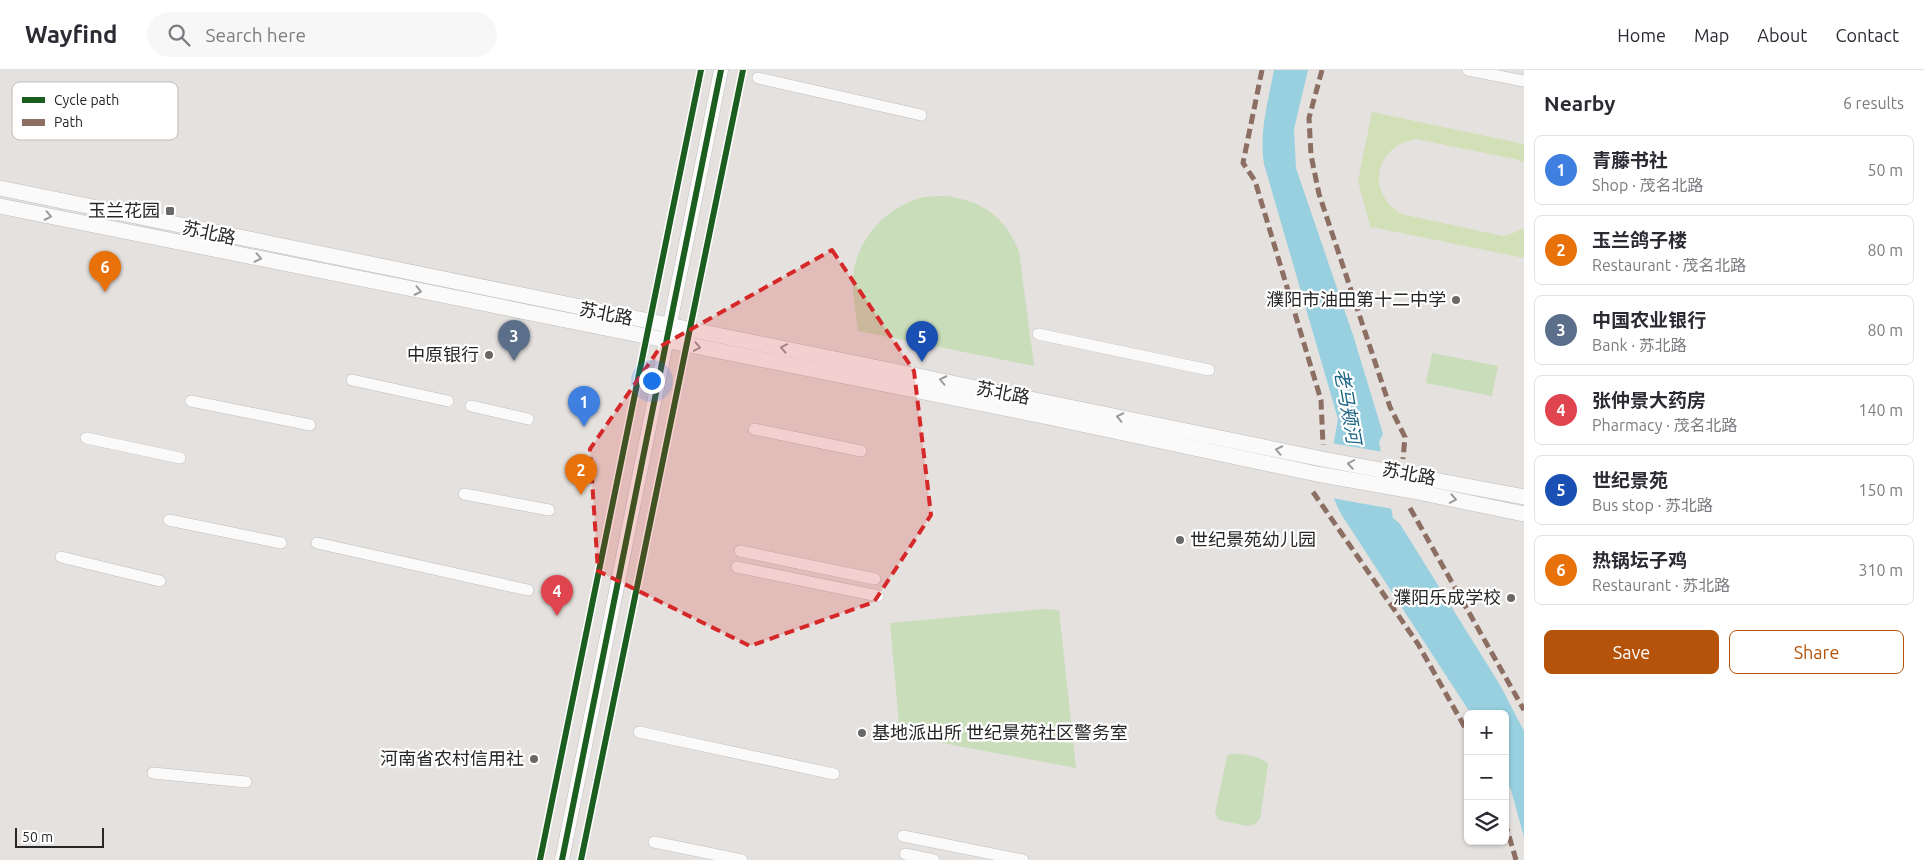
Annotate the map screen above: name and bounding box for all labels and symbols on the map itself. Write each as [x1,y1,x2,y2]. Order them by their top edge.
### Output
legend [12,82,178,140]
text: Cycle path [54,92,119,108]
text: Path [54,114,83,130]
place label: 玉兰花园 [88,200,160,220]
marker: 玉兰花园 [164,205,176,217]
one-way arrow [43,210,52,220]
street label: 苏北路 [181,217,238,247]
pin: 6 [89,251,121,292]
one-way arrow [254,253,263,263]
one-way arrow [413,285,422,296]
place label: 濮阳市油田第十二中学 [1266,289,1446,309]
marker: 濮阳市油田第十二中学 [1450,294,1462,306]
street label: 苏北路 [578,298,635,328]
pin: 3 [498,320,530,361]
pin: 5 [906,321,938,362]
one-way arrow [693,341,702,352]
one-way arrow [780,343,789,354]
place label: 中原银行 [407,344,479,364]
marker: 中原银行 [483,349,495,361]
water label: 老马颊河 [1331,367,1366,449]
your location [639,368,665,394]
one-way arrow [939,376,948,386]
street label: 苏北路 [975,377,1032,407]
pin: 1 [568,386,600,427]
one-way arrow [1115,412,1124,423]
one-way arrow [1274,445,1283,455]
pin: 2 [565,454,597,495]
street label: 苏北路 [1381,458,1438,488]
one-way arrow [1346,459,1355,469]
one-way arrow [1449,493,1457,504]
place label: 世纪景苑幼儿园 [1190,529,1316,549]
marker: 世纪景苑幼儿园 [1174,534,1186,546]
pin: 4 [541,575,573,616]
place label: 濮阳乐成学校 [1393,587,1501,607]
marker: 濮阳乐成学校 [1505,592,1517,604]
place label: 基地派出所 世纪景苑社区警务室 [872,722,1128,742]
marker: 基地派出所 世纪景苑社区警务室 [856,727,868,739]
place label: 河南省农村信用社 [380,748,524,768]
marker: 河南省农村信用社 [528,753,540,765]
scale bar [15,825,104,848]

